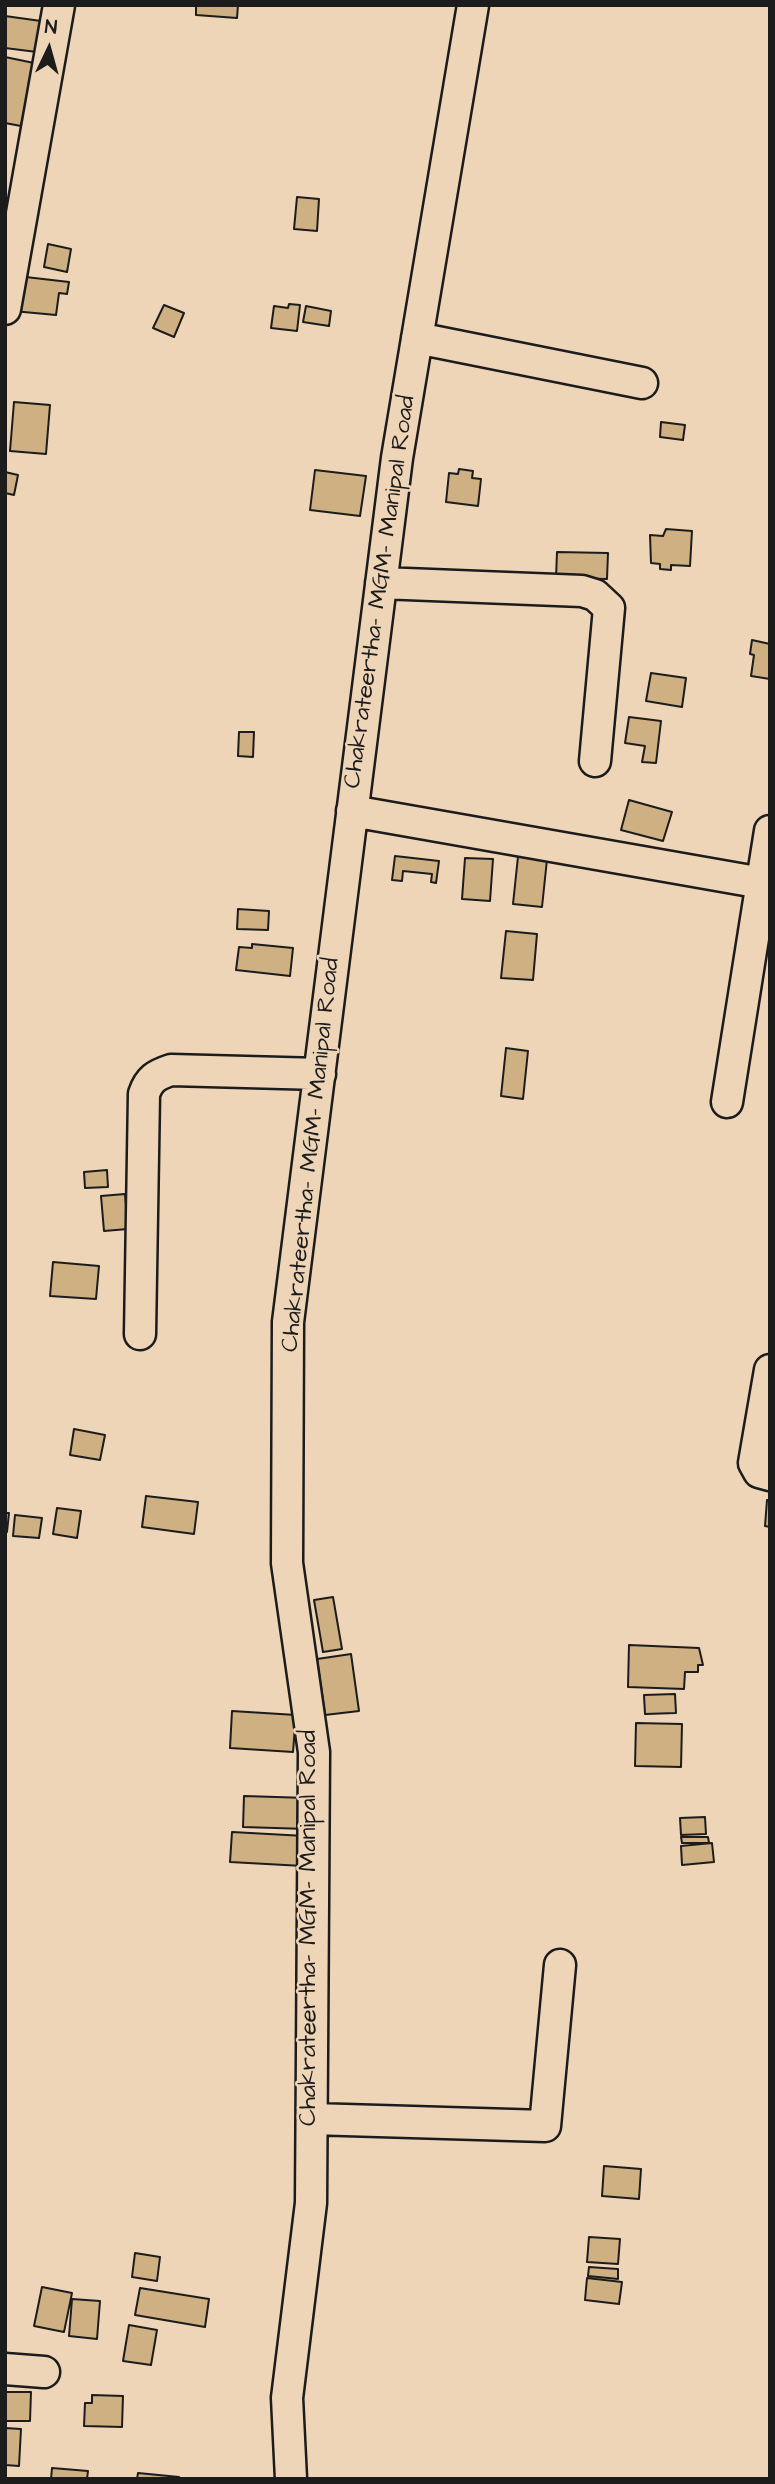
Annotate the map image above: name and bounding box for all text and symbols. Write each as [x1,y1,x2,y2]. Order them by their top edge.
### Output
north arrow [14,14,84,84]
text: N [44,14,58,42]
street label: Chakrateertha- MGM- Manipal Road [339,394,423,790]
street label: Chakrateertha- MGM- Manipal Road [277,956,347,1354]
street label: Chakrateertha- MGM- Manipal Road [296,1730,324,2126]

